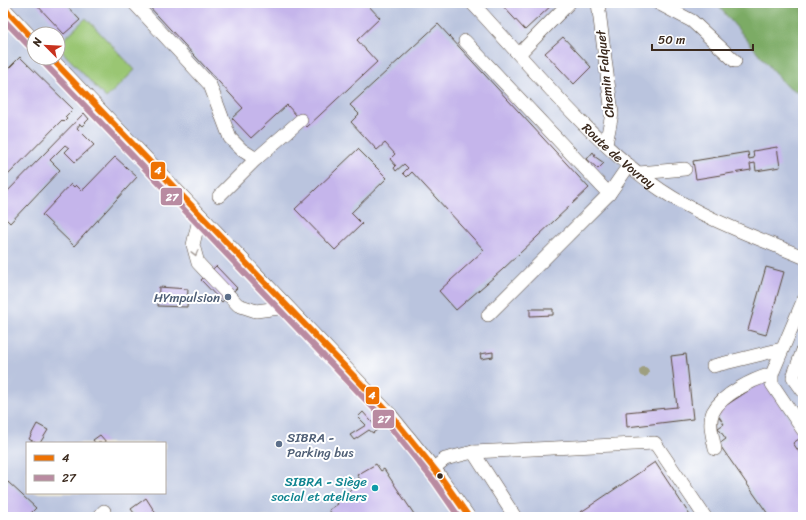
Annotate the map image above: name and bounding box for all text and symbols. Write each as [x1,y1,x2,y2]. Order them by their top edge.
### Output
north arrow [26,26,66,66]
scale bar [652,26,753,52]
street label: Chemin Falquet [589,28,621,119]
text: 50 m [658,29,685,51]
text: N [27,34,48,50]
street label: Route de Vovray [577,117,661,194]
line badge: 4 [150,161,166,180]
text: 4 [154,161,162,180]
line badge: 27 [160,187,183,206]
text: 27 [165,188,180,207]
one-way arrow [190,249,199,256]
place label: HYmpulsion [154,286,220,309]
marker: HYmpulsion [223,292,233,302]
line badge: 4 [365,386,380,405]
text: 4 [368,386,376,405]
line badge: 27 [372,409,395,429]
text: 27 [377,410,392,429]
place label: SIBRA - Parking bus [287,426,354,464]
marker: SIBRA - Parking bus [274,439,284,449]
legend [26,442,166,494]
text: 4 [62,447,70,469]
text: 27 [62,467,77,489]
place label: SIBRA - Siège social et ateliers [270,470,367,508]
unlabelled marker [435,471,445,481]
marker: SIBRA - Siège social et ateliers [370,483,380,493]

